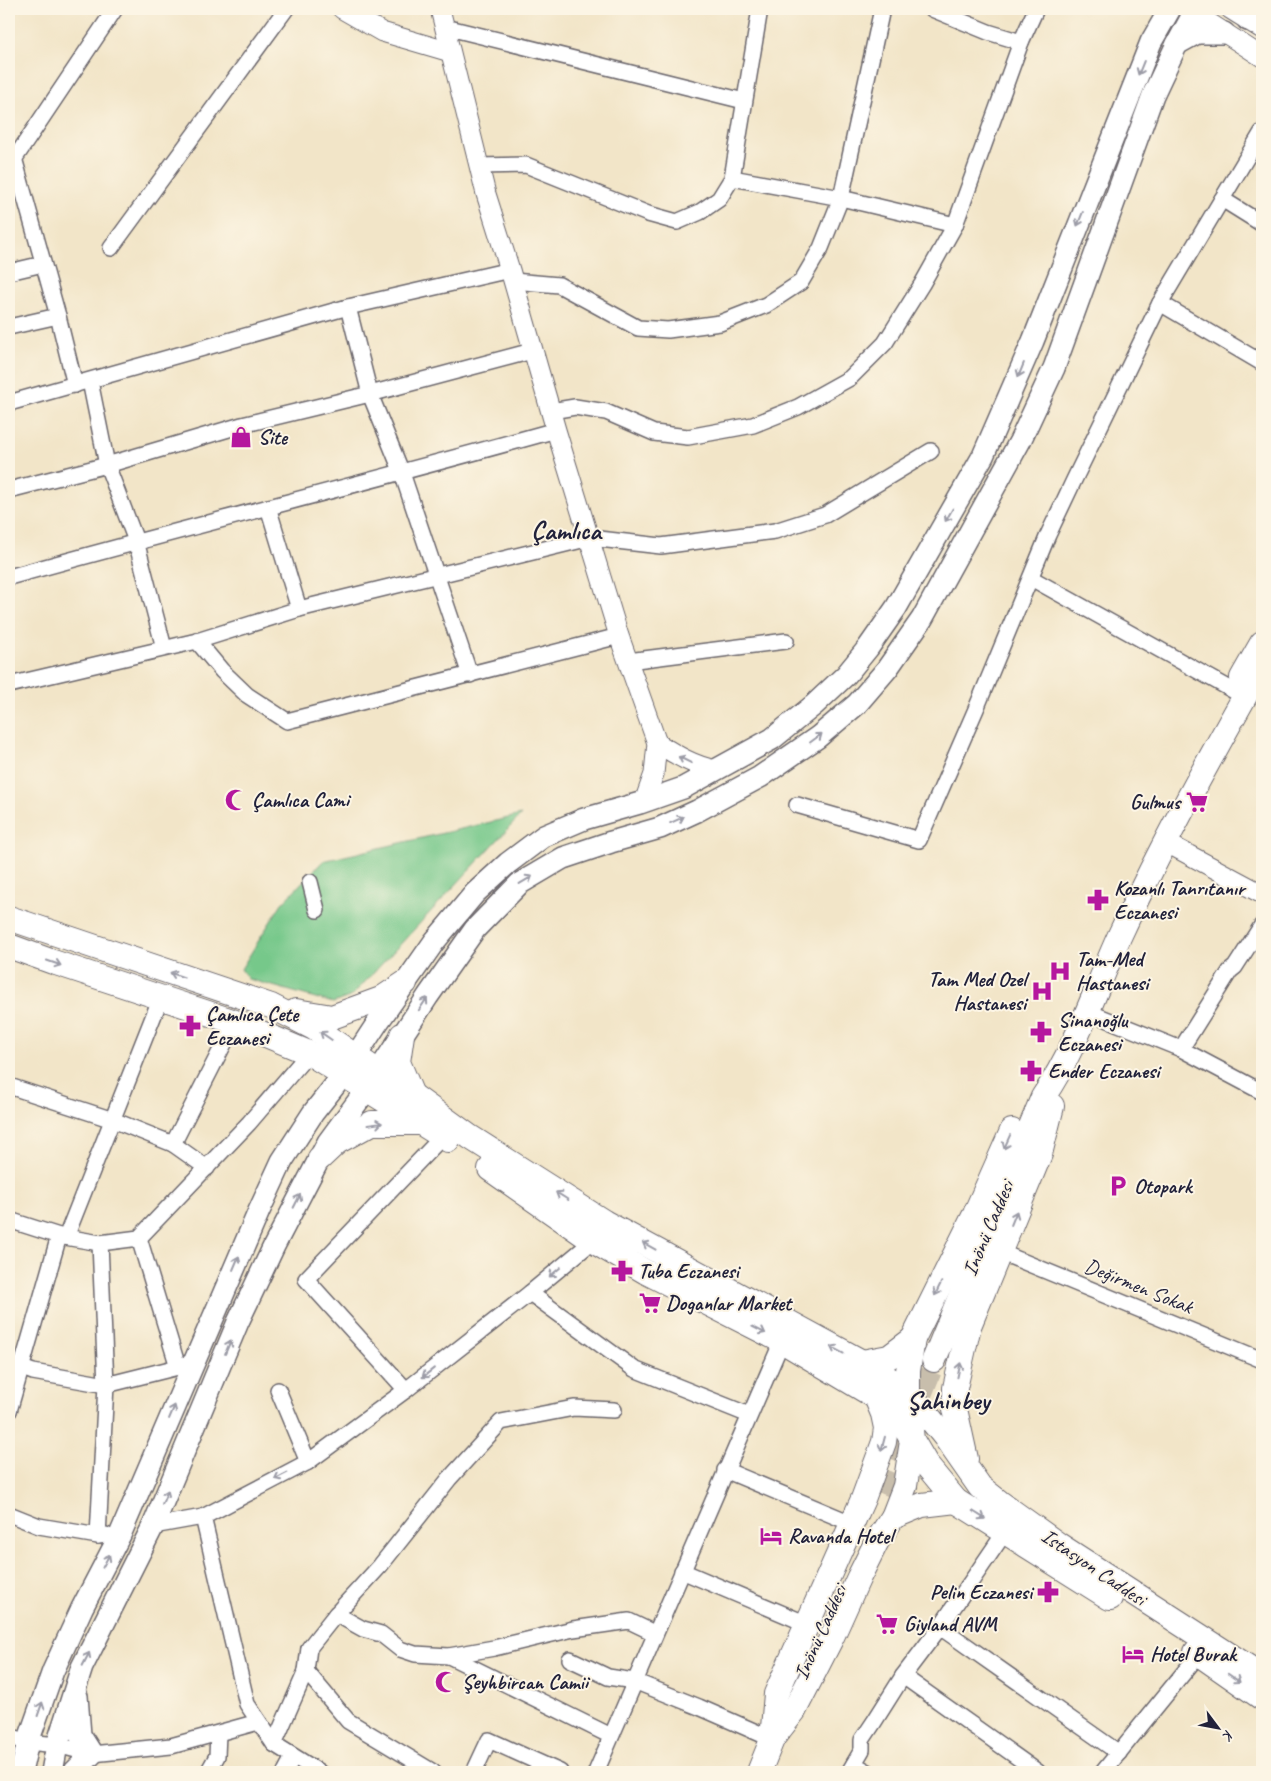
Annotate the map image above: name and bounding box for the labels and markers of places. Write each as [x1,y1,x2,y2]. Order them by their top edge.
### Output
shop icon: Site [228,424,254,450]
place label: Site [258,424,289,450]
mosque icon: Çamlıca Cami [223,787,249,813]
place label: Çamlıca Cami [252,787,352,813]
place label: Gulmus [1130,789,1183,815]
supermarket icon: Gulmus [1184,789,1210,815]
place label: Kozanlı Tanrıtanır Eczanesi [1114,875,1247,925]
pharmacy icon: Kozanlı Tanrıtanır Eczanesi [1085,887,1111,913]
place label: Tam-Med Hastanesi [1076,946,1151,996]
hospital icon: Tam-Med Hastanesi [1047,958,1073,984]
place label: Tam Med Ozel Hastanesi [928,966,1030,1016]
hospital icon: Tam Med Ozel Hastanesi [1029,978,1055,1004]
place label: Çamlıca Çete Eczanesi [206,1001,300,1051]
place label: Sinanoğlu Eczanesi [1058,1007,1130,1057]
pharmacy icon: Çamlıca Çete Eczanesi [177,1013,203,1039]
pharmacy icon: Sinanoğlu Eczanesi [1028,1019,1054,1045]
pharmacy icon: Ender Eczanesi [1018,1058,1044,1084]
place label: Ender Eczanesi [1048,1058,1162,1084]
parking icon: Otopark [1105,1173,1131,1199]
place label: Otopark [1134,1173,1194,1199]
pharmacy icon: Tuba Eczanesi [609,1258,635,1284]
place label: Tuba Eczanesi [638,1258,741,1284]
supermarket icon: Doganlar Market [637,1290,663,1316]
place label: Doganlar Market [666,1290,793,1316]
hotel icon: Ravanda Hotel [758,1523,784,1549]
place label: Ravanda Hotel [788,1523,897,1549]
place label: Pelin Eczanesi [930,1579,1035,1605]
pharmacy icon: Pelin Eczanesi [1035,1579,1061,1605]
supermarket icon: Giyland AVM [874,1611,900,1637]
place label: Giyland AVM [904,1611,998,1637]
hotel icon: Hotel Burak [1120,1641,1146,1667]
place label: Hotel Burak [1150,1641,1238,1667]
mosque icon: Şeyhbircan Camii [433,1669,459,1695]
place label: Şeyhbircan Camii [462,1669,591,1695]

